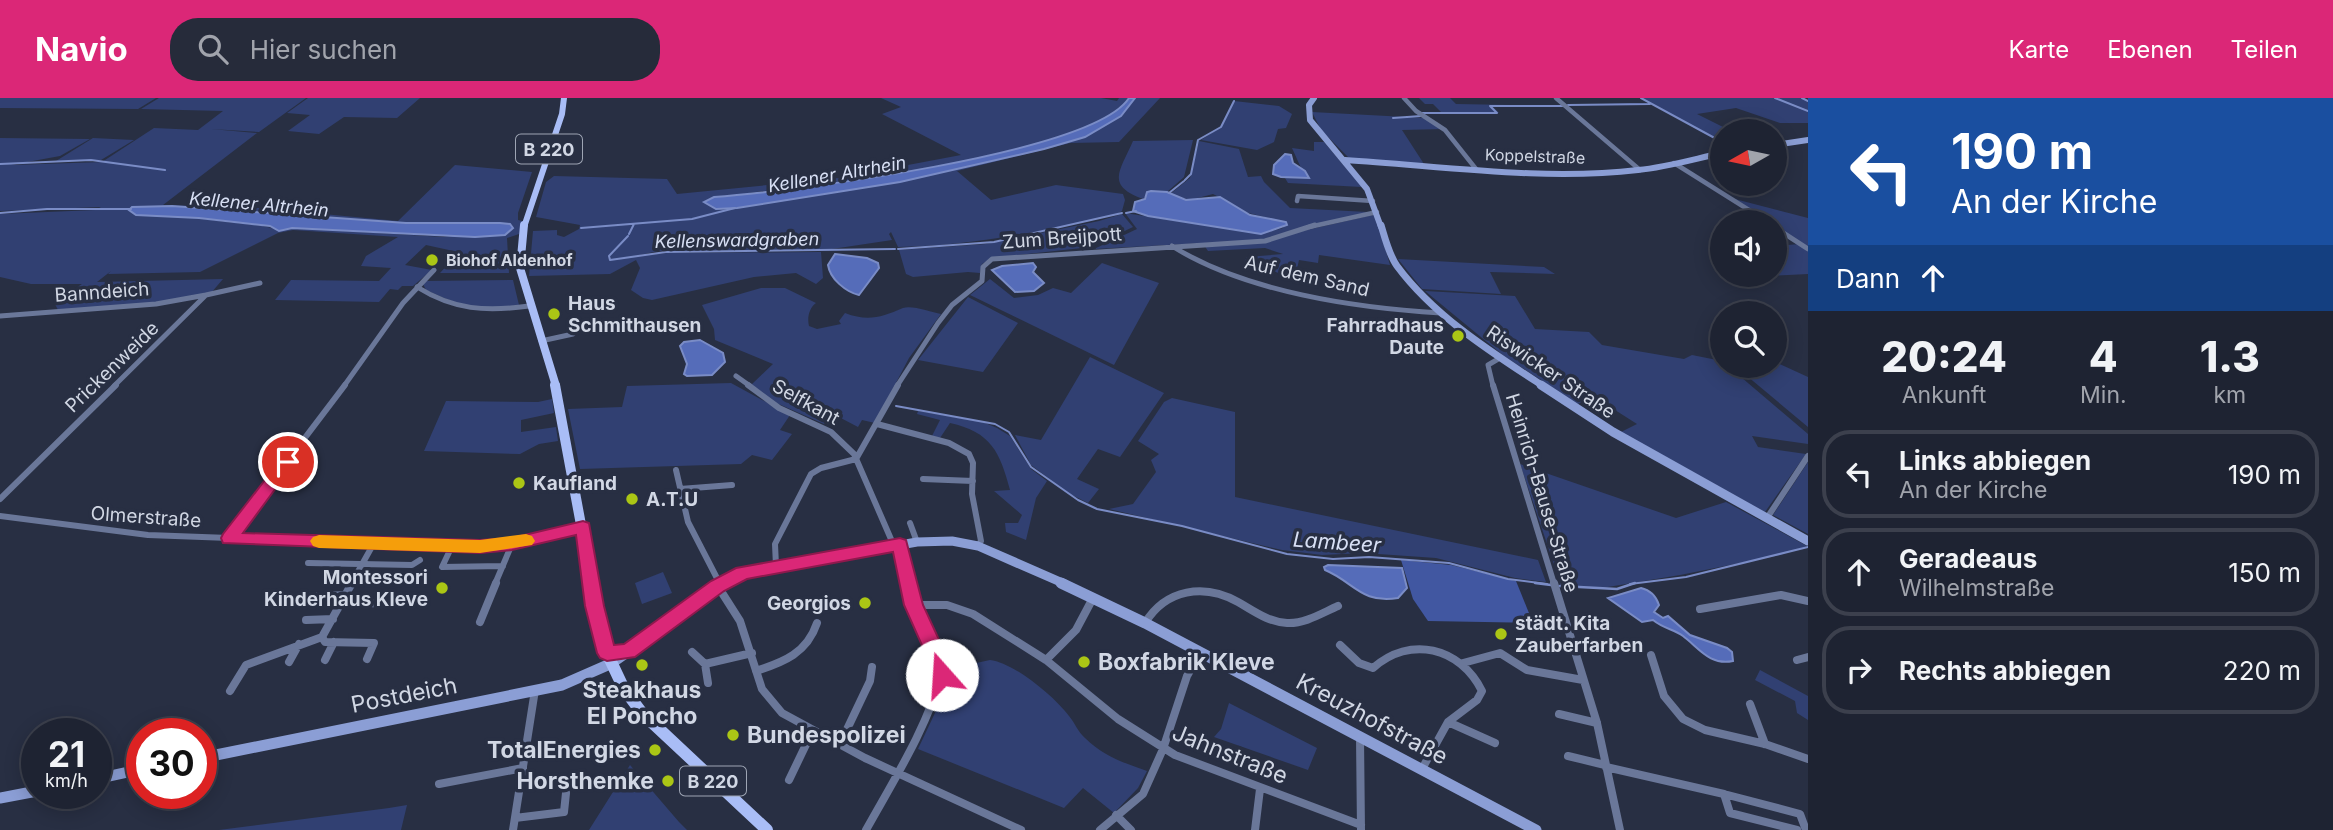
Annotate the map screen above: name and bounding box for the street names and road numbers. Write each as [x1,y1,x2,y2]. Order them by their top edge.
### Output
road number: B 220 [516,134,582,164]
street label: Koppelstraße [1484,144,1586,168]
street label: Zum Breijpott [1001,222,1123,254]
street label: Auf dem Sand [1242,250,1372,302]
street label: Banndeich [54,277,150,307]
street label: Prickenweide [61,317,163,417]
street label: Riswicker Straße [1482,320,1620,424]
street label: Selfkant [768,374,844,430]
street label: Heinrich-Bause-Straße [1501,391,1583,595]
street label: Olmerstraße [90,502,202,532]
street label: Kreuzhofstraße [1291,667,1453,771]
street label: Postdeich [349,671,459,719]
street label: Jahnstraße [1168,718,1292,790]
road number: B 220 [680,766,746,796]

